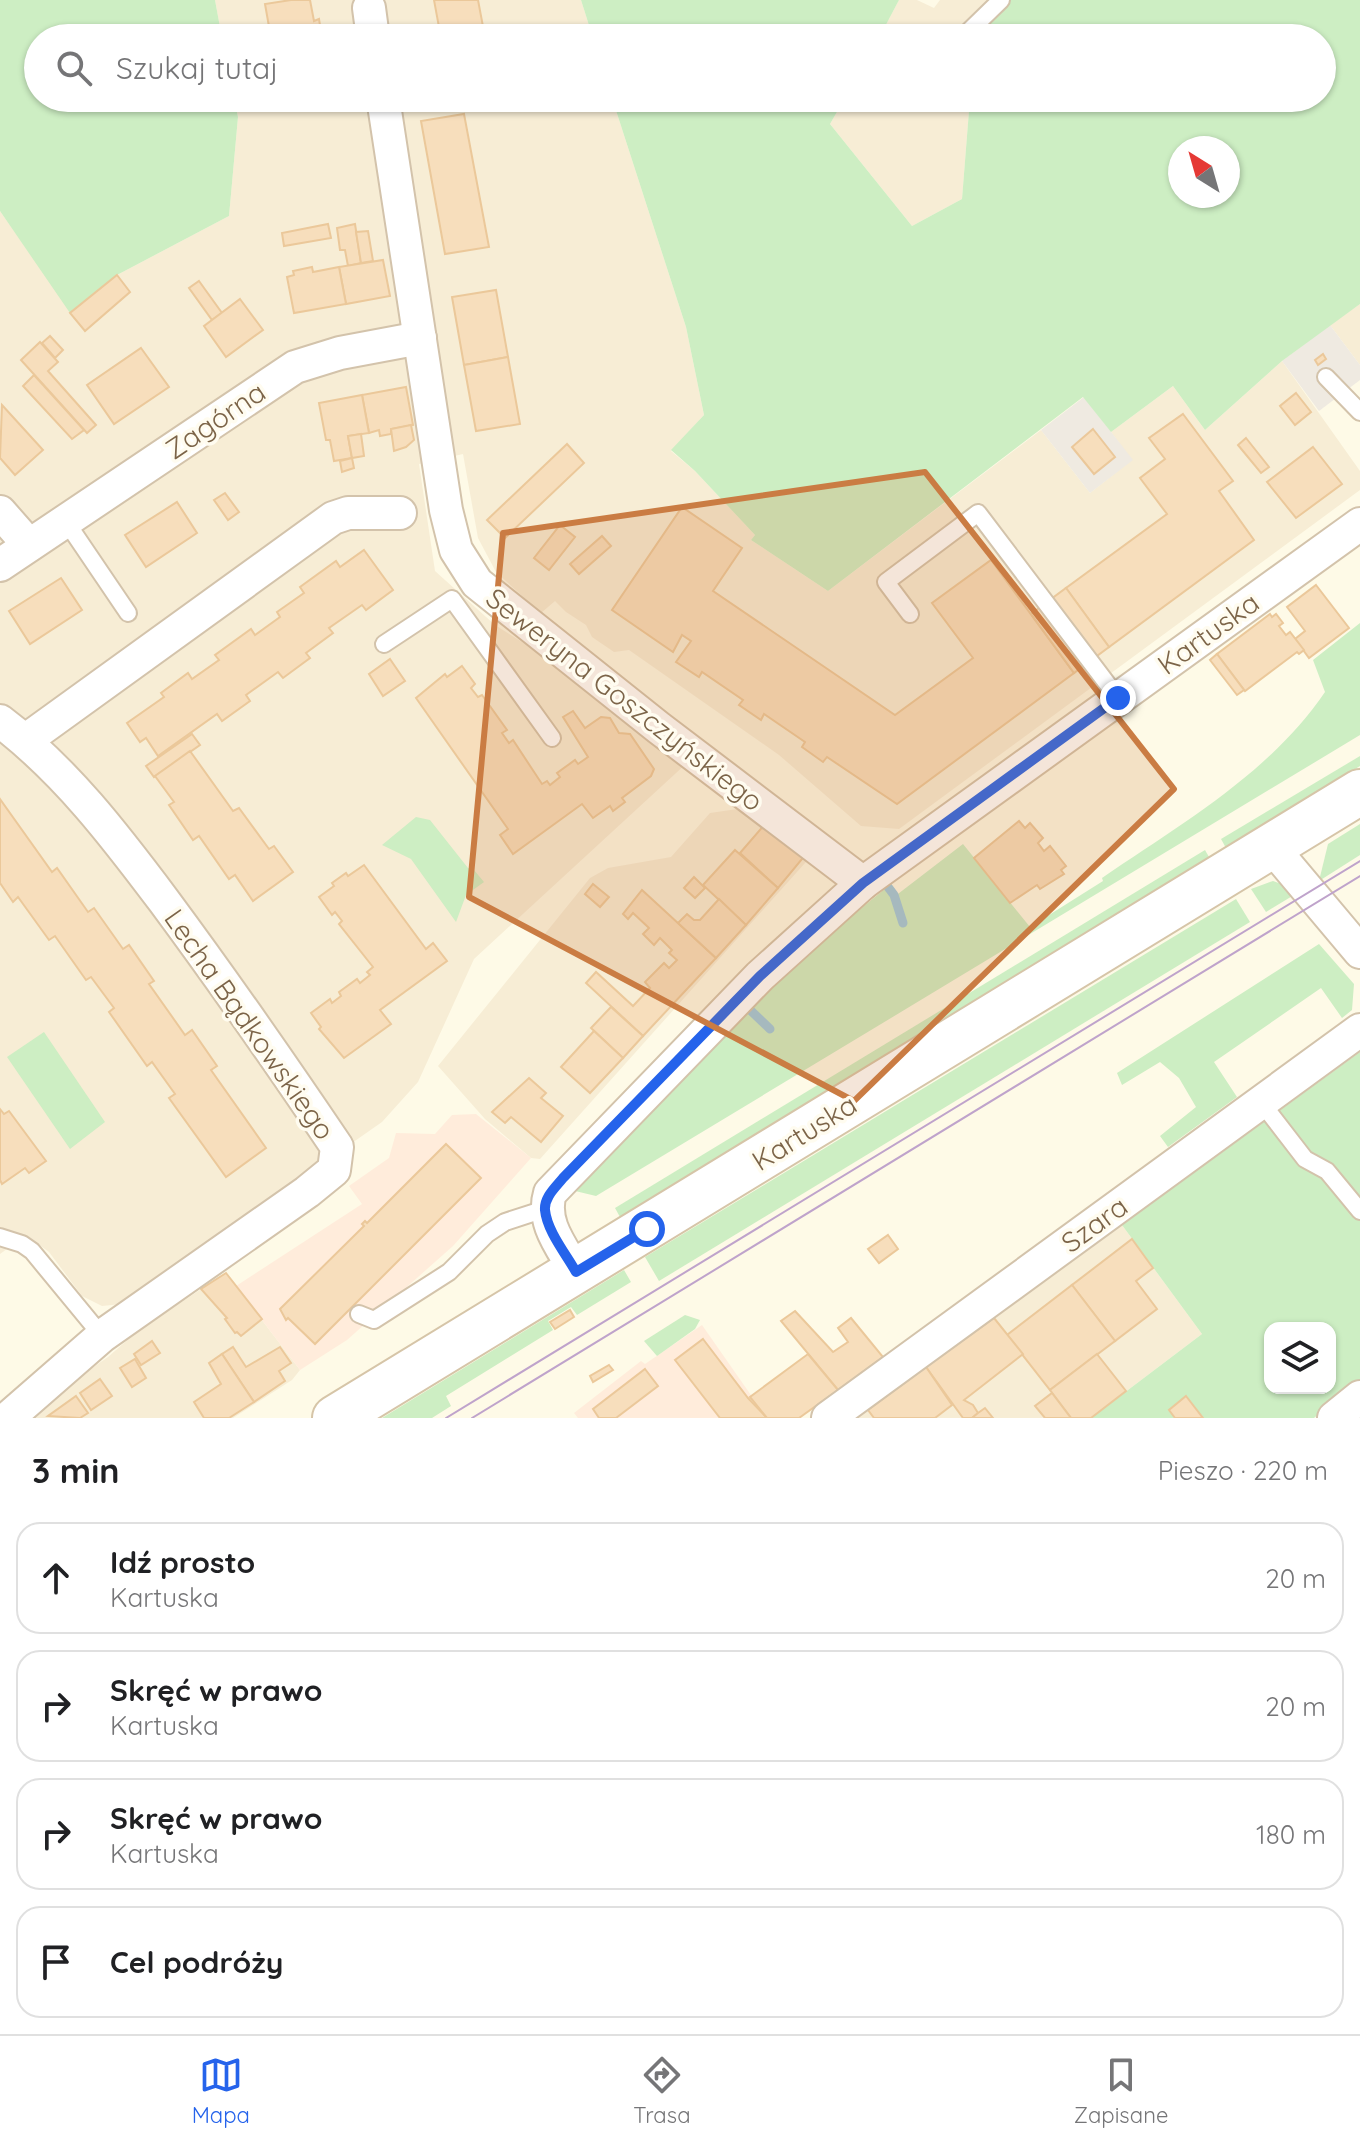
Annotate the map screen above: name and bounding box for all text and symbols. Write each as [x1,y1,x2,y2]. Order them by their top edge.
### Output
search box [24,24,1336,112]
icon: search [52,46,96,90]
text: Szukaj tutaj [116,49,278,87]
north arrow [1168,136,1240,208]
street label: Zagórna [158,374,272,466]
street label: Seweryna Goszczyńskiego [479,580,771,818]
street label: Kartuska [1150,584,1266,682]
route end [1100,680,1136,716]
street label: Lecha Bądkowskiego [157,902,343,1146]
street label: Kartuska [745,1086,863,1178]
street label: Szara [1054,1188,1134,1260]
route start [629,1211,665,1247]
map controls [1264,1322,1336,1394]
button: layers [1264,1322,1336,1394]
text: 3 min [32,1449,119,1492]
text: Pieszo · 220 m [1158,1454,1328,1487]
text: Idź prosto [110,1543,255,1581]
icon: ahead [34,1556,78,1600]
text: 20 m [1265,1562,1326,1595]
text: Kartuska [110,1581,219,1614]
text: Skręć w prawo [110,1671,322,1709]
icon: right [34,1684,78,1728]
text: 20 m [1265,1690,1326,1723]
text: Kartuska [110,1709,219,1742]
text: Skręć w prawo [110,1799,322,1837]
icon: right [34,1812,78,1856]
text: 180 m [1256,1818,1326,1851]
text: Kartuska [110,1837,219,1870]
icon: arrive [34,1940,78,1984]
text: Cel podróży [110,1943,283,1981]
tab: Mapa [192,2053,250,2129]
tab: Trasa [633,2053,691,2129]
tab: Zapisane [1074,2053,1168,2129]

